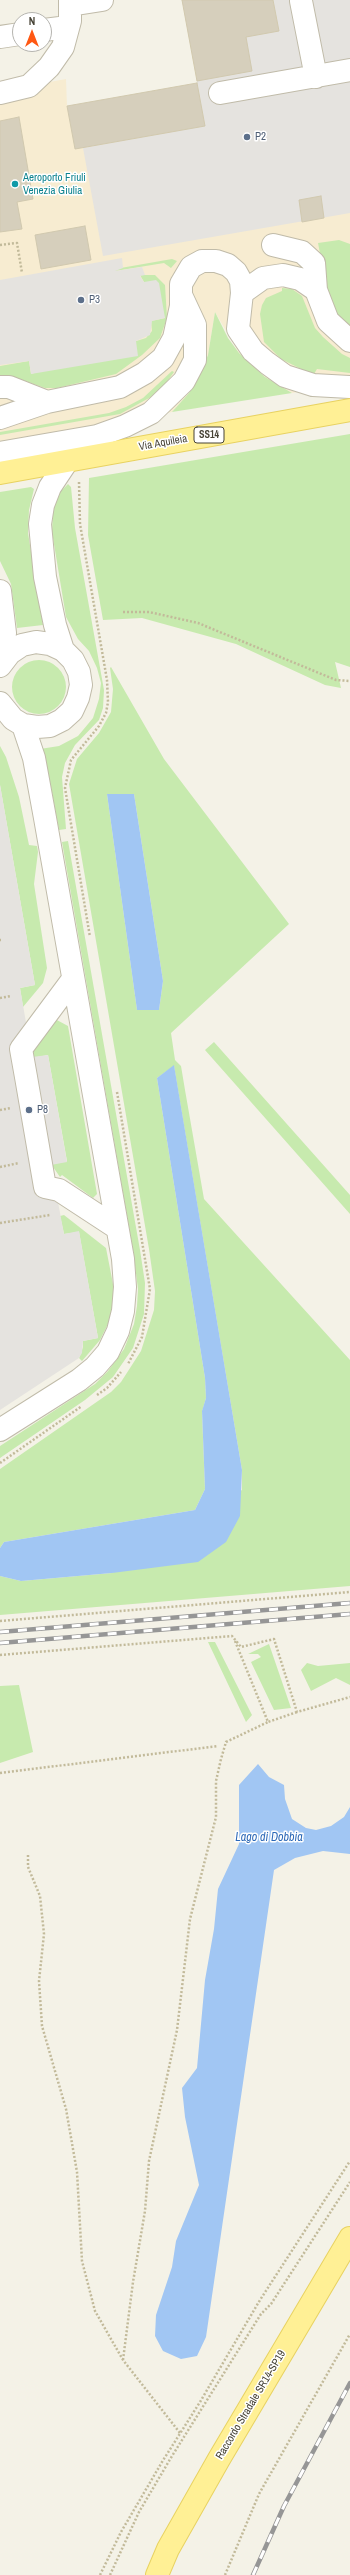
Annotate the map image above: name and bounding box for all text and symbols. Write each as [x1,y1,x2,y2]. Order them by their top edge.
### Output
north arrow [12,12,52,52]
text: N [29,14,35,28]
place label: P2 [255,130,266,144]
marker: P2 [242,132,252,142]
place label: Aeroporto Friuli Venezia Giulia [23,171,86,197]
marker: Aeroporto Friuli Venezia Giulia [10,179,20,189]
place label: P3 [89,293,100,307]
marker: P3 [76,295,86,305]
road number: SS14 [194,427,224,443]
street label: Via Aquileia [138,432,188,454]
place label: P8 [37,1103,48,1117]
marker: P8 [24,1105,34,1115]
water label: Lago di Dobbia [235,1831,303,1845]
street label: Raccordo Stradale SR14-SP19 [213,2348,289,2462]

